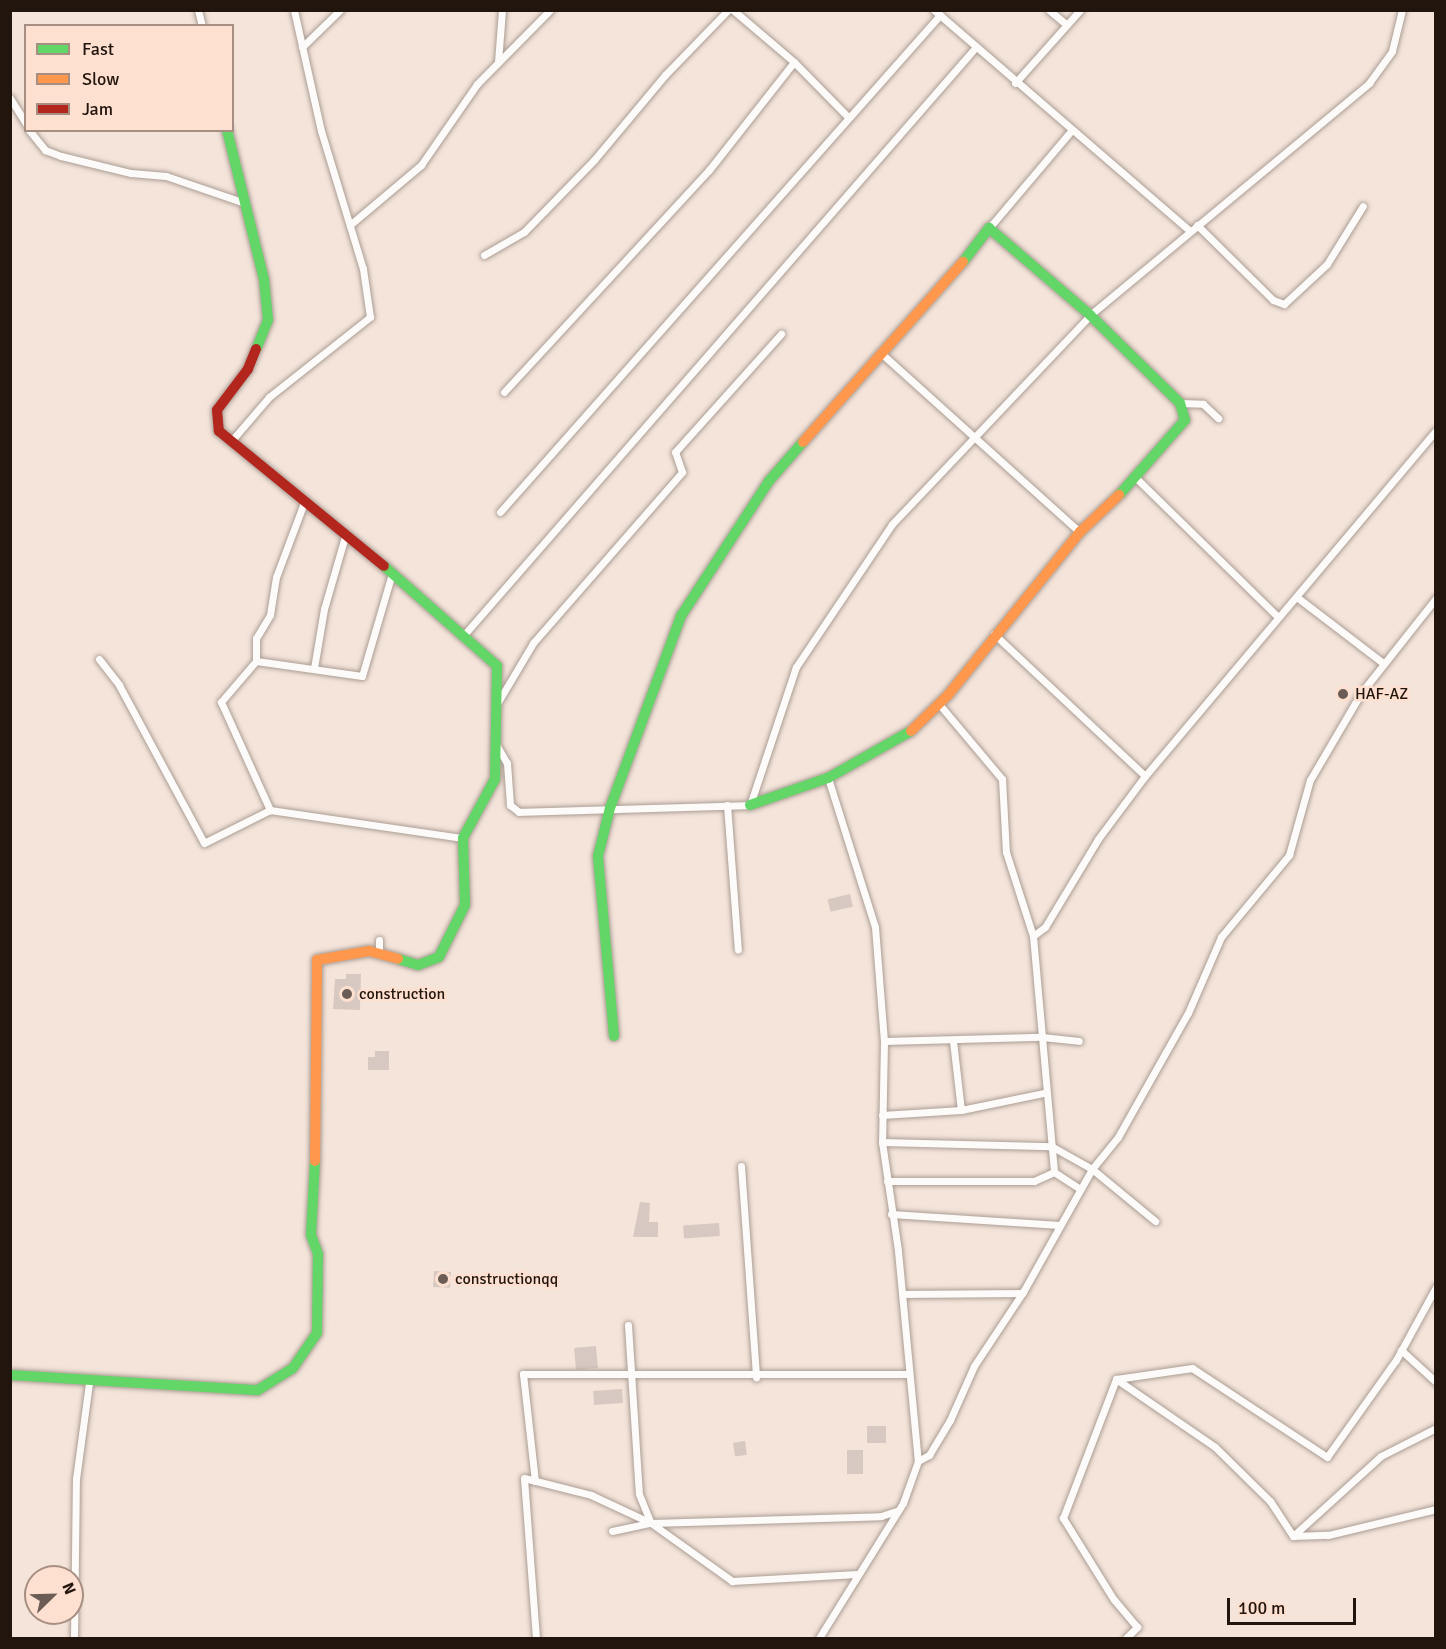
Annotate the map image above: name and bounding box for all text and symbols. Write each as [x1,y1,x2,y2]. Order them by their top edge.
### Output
legend [24,24,234,132]
text: Fast [82,38,114,60]
text: Slow [82,68,119,90]
text: Jam [82,98,113,120]
place label: HAF-AZ [1355,684,1408,704]
marker: HAF-AZ [1336,687,1350,701]
place label: construction [359,984,445,1004]
marker: construction [340,987,354,1001]
place label: constructionqq [455,1269,558,1289]
marker: constructionqq [436,1272,450,1286]
north arrow [24,1565,84,1625]
text: N [57,1580,80,1598]
scale bar [1230,1586,1359,1624]
text: 100 m [1238,1597,1285,1619]

